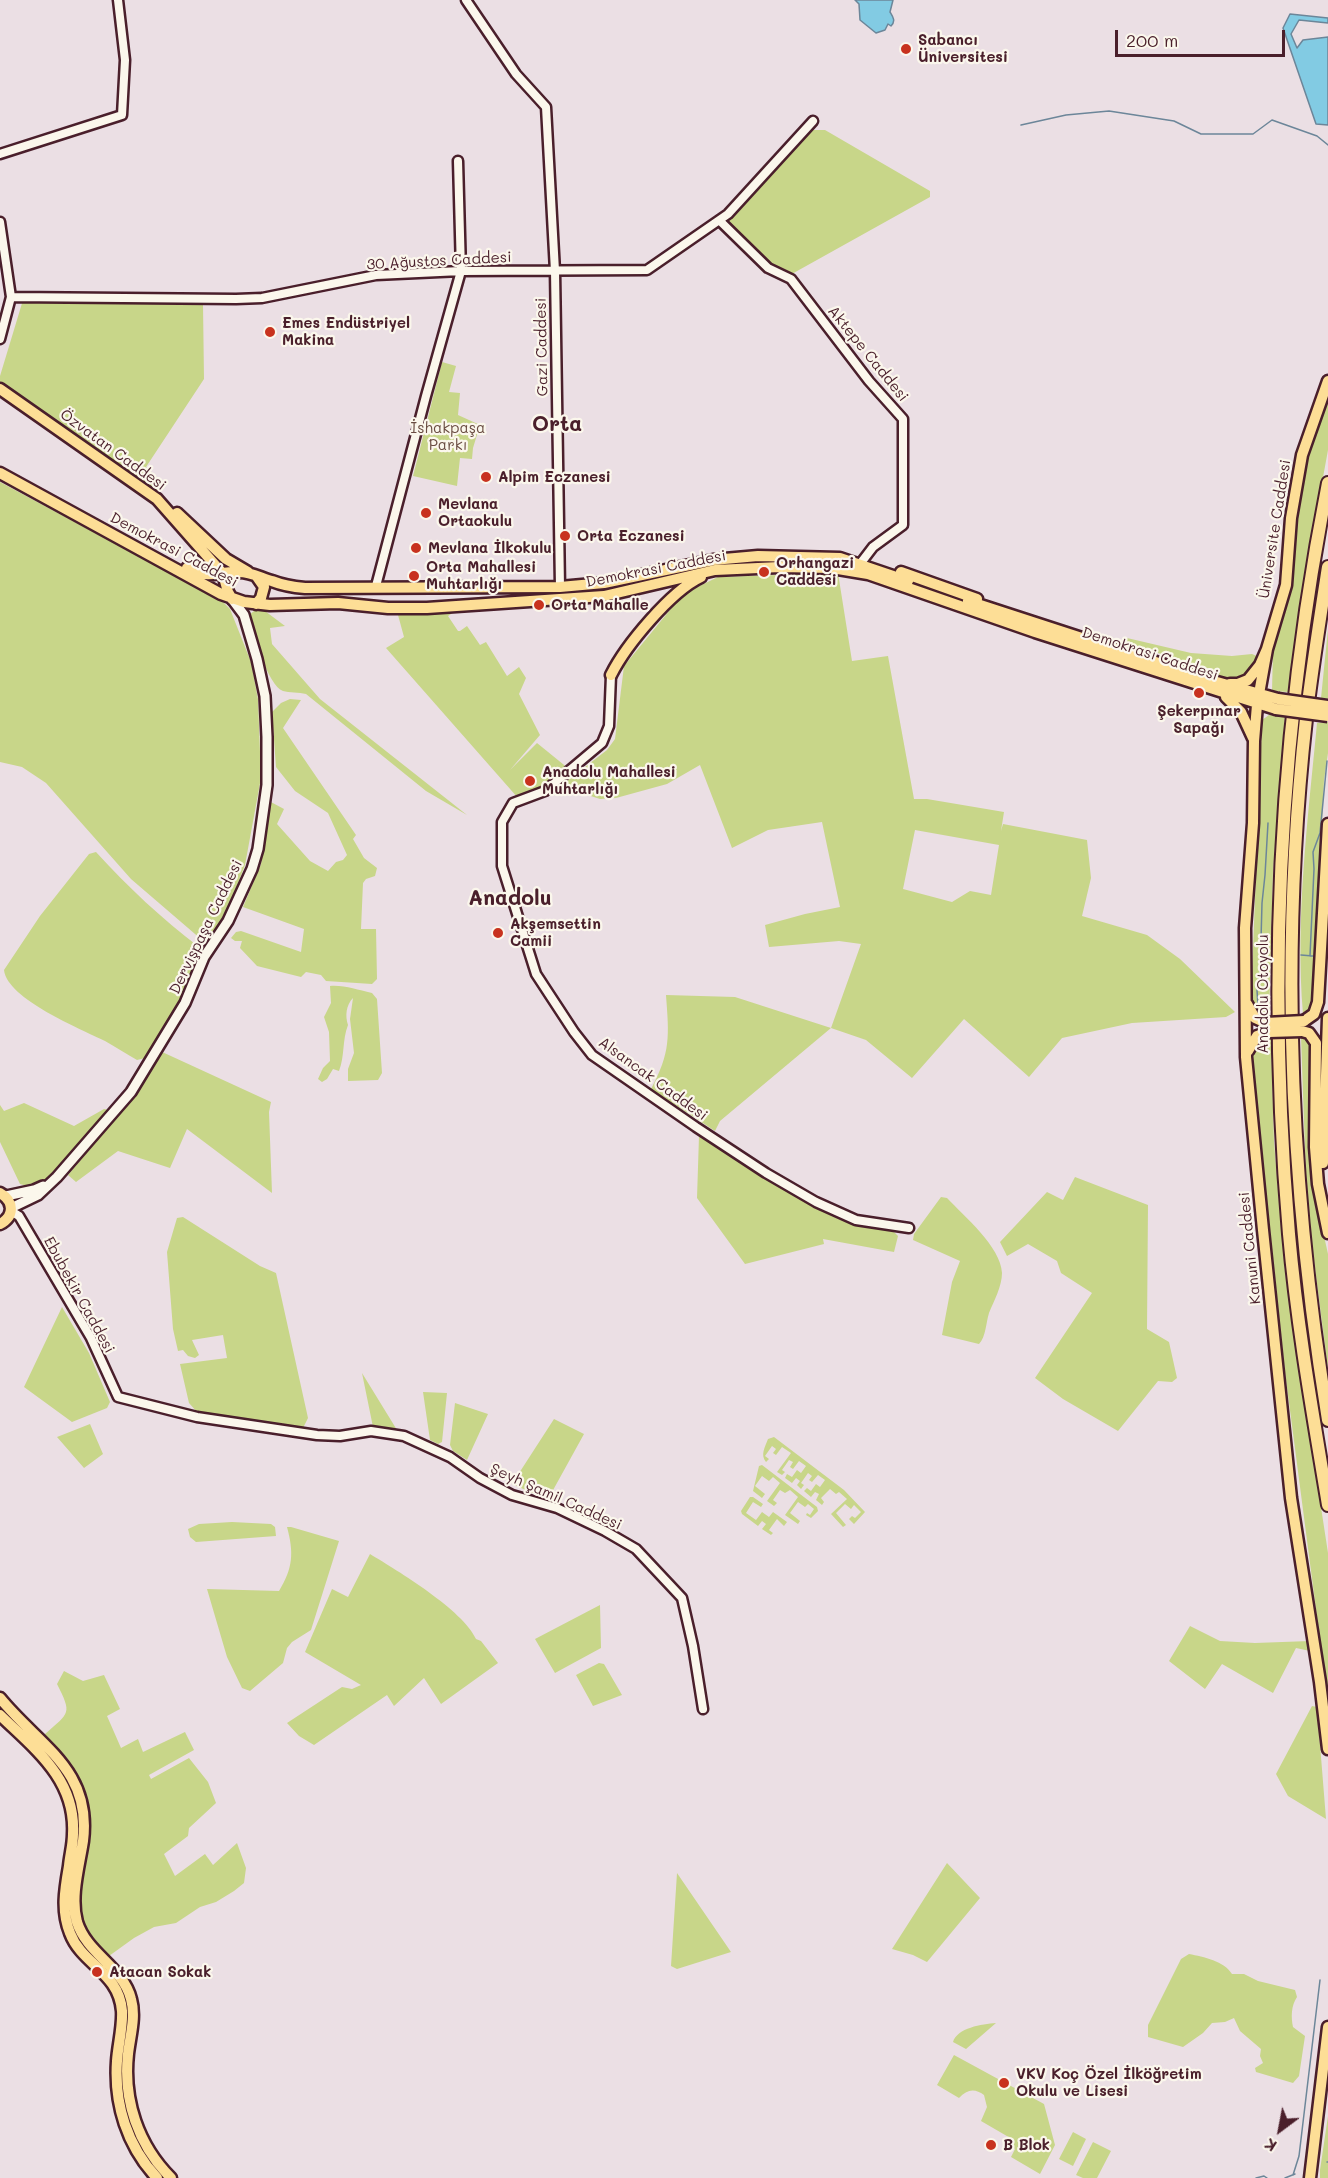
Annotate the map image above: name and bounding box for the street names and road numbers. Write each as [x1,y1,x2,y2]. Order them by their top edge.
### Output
street label: 30 Ağustos Caddesi [366,248,512,274]
street label: Gazi Caddesi [532,298,552,396]
street label: Aktepe Caddesi [824,303,912,405]
street label: Özvatan Caddesi [56,405,170,495]
street label: Üniversite Caddesi [1255,458,1295,600]
street label: Demokrasi Caddesi [107,509,241,591]
street label: Demokrasi Caddesi [584,547,728,591]
street label: Demokrasi Caddesi [1080,623,1220,685]
street label: Dervişpaşa Caddesi [166,857,246,997]
street label: Anadolu Otoyolu [1254,934,1272,1054]
street label: Alsancak Caddesi [595,1033,711,1125]
street label: Kanuni Caddesi [1235,1191,1265,1305]
street label: Ebubekir Caddesi [40,1234,118,1356]
street label: Şeyh Şamil Caddesi [487,1460,625,1534]

